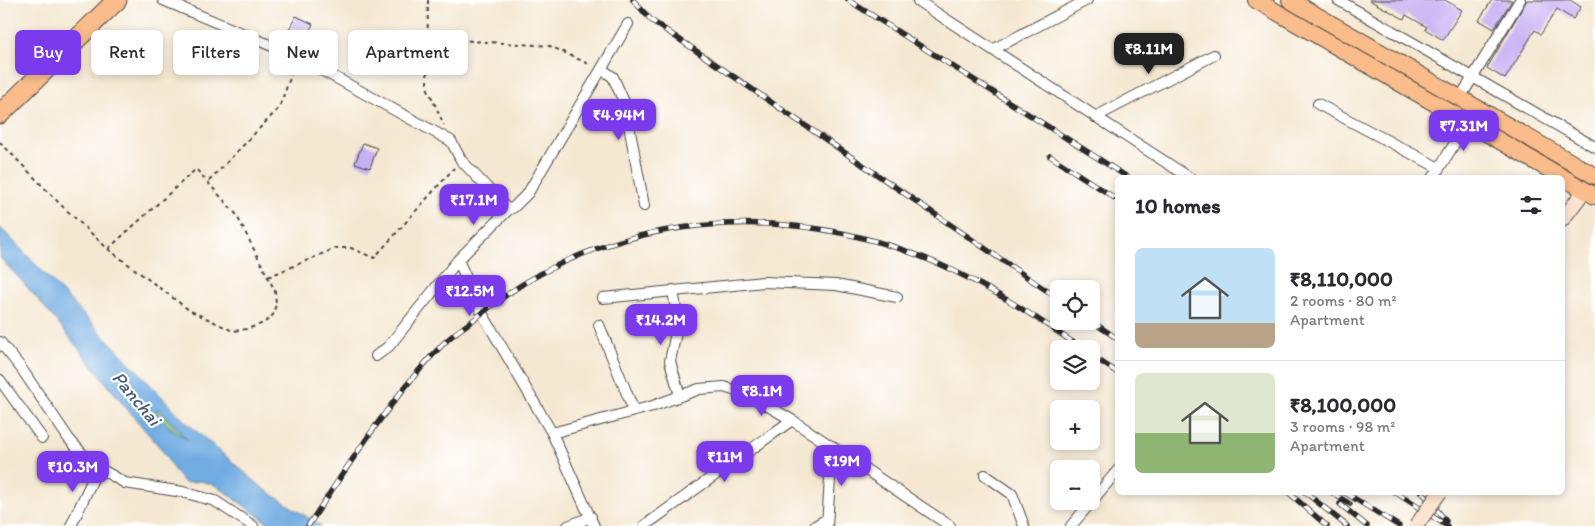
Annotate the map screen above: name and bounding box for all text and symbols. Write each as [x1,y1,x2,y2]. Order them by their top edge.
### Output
chip: Buy [15,30,81,75]
chip: Rent [91,30,163,75]
chip: Filters [173,30,259,75]
chip: New [269,30,338,75]
chip: Apartment [348,30,468,75]
pin: ₹8.11M [1108,32,1190,75]
text: ₹8.11M [1125,39,1173,58]
pin: ₹4.94M [578,98,660,141]
text: ₹4.94M [593,105,645,124]
pin: ₹7.31M [1423,110,1505,152]
text: ₹7.31M [1440,116,1488,135]
pin: ₹17.1M [433,184,515,226]
text: ₹17.1M [450,190,498,209]
icon: filters [1517,191,1545,219]
text: 10 homes [1135,193,1221,218]
text: ₹8,110,000 [1290,266,1393,291]
icon: home [1175,268,1235,328]
pin: ₹12.5M [429,274,511,317]
map controls [1050,280,1100,510]
button: locate [1050,280,1100,330]
text: ₹12.5M [446,281,494,300]
text: 2 rooms · 80 m² [1290,291,1396,310]
pin: ₹14.2M [620,304,702,346]
text: ₹14.2M [636,310,686,329]
text: Apartment [1290,310,1365,329]
button: layers [1050,340,1100,390]
water label: Panchai [107,366,167,432]
pin: ₹8.1M [727,374,797,417]
text: ₹8.1M [742,381,782,400]
text: ₹8,100,000 [1290,392,1396,417]
icon: home [1175,393,1235,453]
button: + [1050,400,1100,450]
text: 3 rooms · 98 m² [1290,417,1395,436]
text: Apartment [1290,436,1365,455]
pin: ₹11M [695,440,755,483]
pin: ₹19M [812,444,872,487]
text: ₹11M [707,447,743,466]
pin: ₹10.3M [32,450,114,493]
text: ₹19M [824,451,860,470]
text: ₹10.3M [48,457,98,476]
button: − [1050,460,1100,510]

